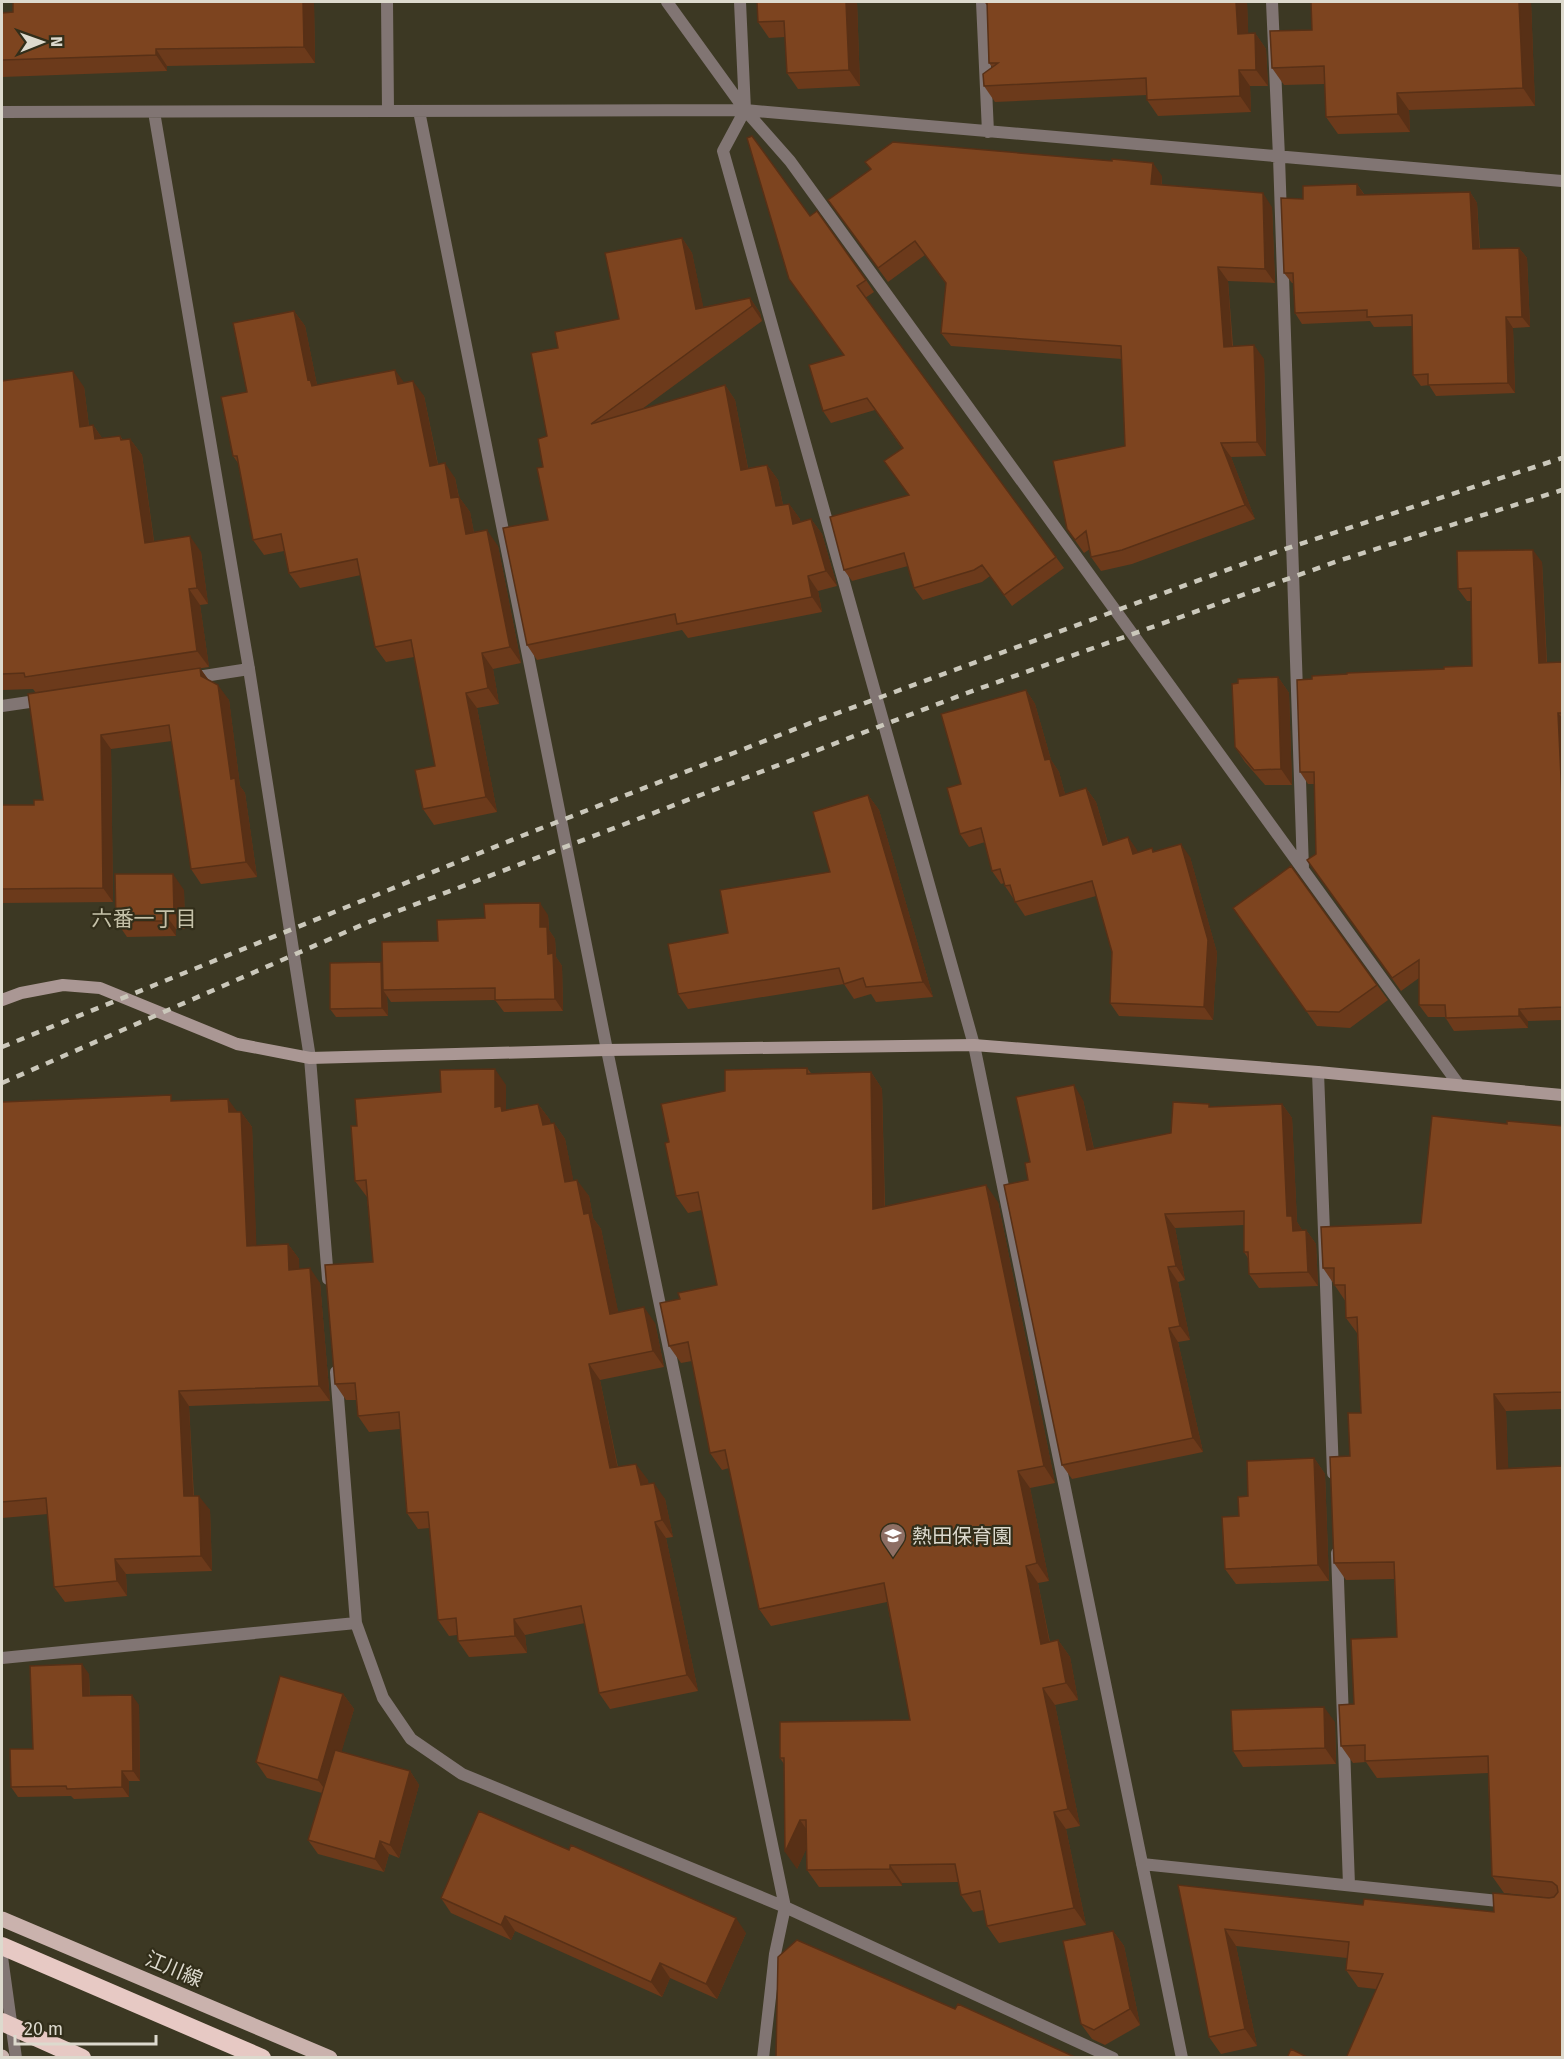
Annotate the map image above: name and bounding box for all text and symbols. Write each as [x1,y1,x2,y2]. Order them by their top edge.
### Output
north arrow [12,12,72,72]
text: N [47,36,66,47]
district label: 六番一丁目 [92,906,197,932]
school or university icon: 熱田保育園 [878,1521,908,1559]
place label: 熱田保育園 [912,1524,1012,1548]
street label: 江川線 [142,1946,206,1992]
scale bar [15,2008,156,2046]
text: 20 m [24,2018,63,2040]

